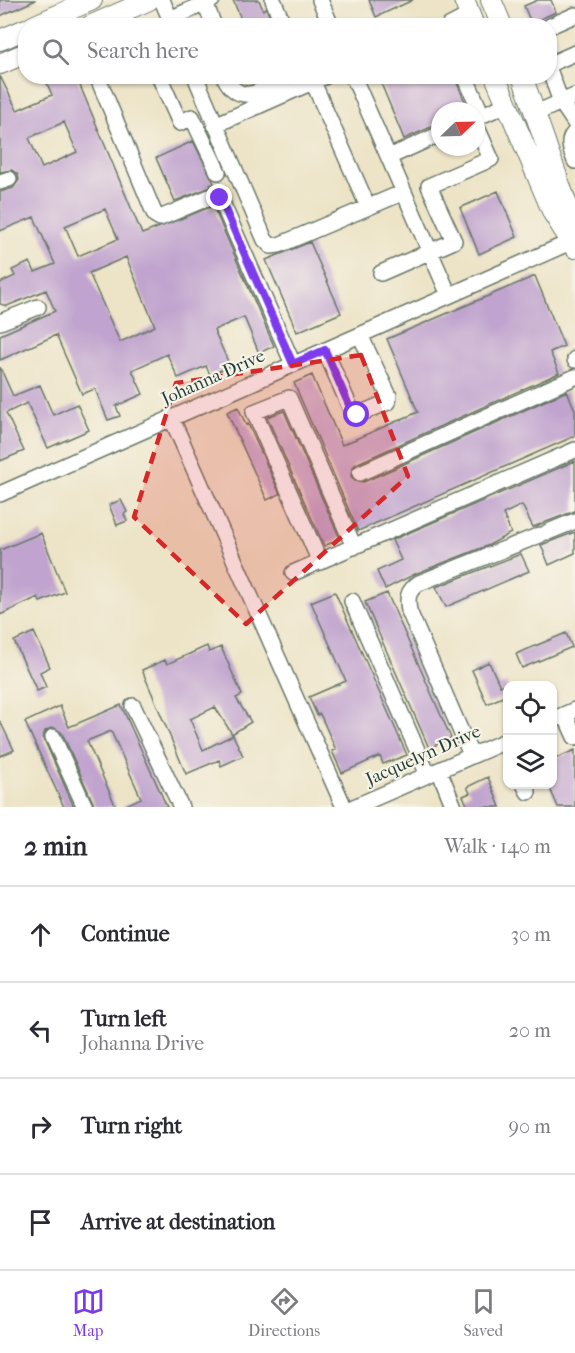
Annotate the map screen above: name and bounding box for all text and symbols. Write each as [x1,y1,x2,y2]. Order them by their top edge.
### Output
search box [18,18,557,84]
icon: search [39,35,72,68]
text: Search here [87,38,199,64]
north arrow [431,102,485,156]
route end [206,184,232,210]
street label: Johanna Drive [156,345,268,410]
route start [343,401,369,427]
map controls [503,681,557,789]
button: locate [503,681,557,735]
street label: Jacquelyn Drive [361,721,484,791]
button: layers [503,735,557,789]
text: 2 min [24,831,87,862]
text: Walk · 140 m [444,835,551,858]
icon: ahead [24,918,57,951]
text: Continue [81,921,170,947]
text: 30 m [511,923,551,946]
text: Turn left [81,1006,167,1032]
icon: left [24,1014,57,1047]
text: 20 m [509,1019,551,1042]
text: Johanna Drive [81,1032,204,1055]
icon: right [24,1110,57,1143]
text: Turn right [81,1113,182,1139]
text: 90 m [509,1115,551,1138]
icon: arrive [24,1206,57,1239]
text: Arrive at destination [81,1209,275,1235]
tab: Map [72,1285,105,1340]
tab: Directions [248,1285,320,1340]
tab: Saved [464,1285,503,1340]

